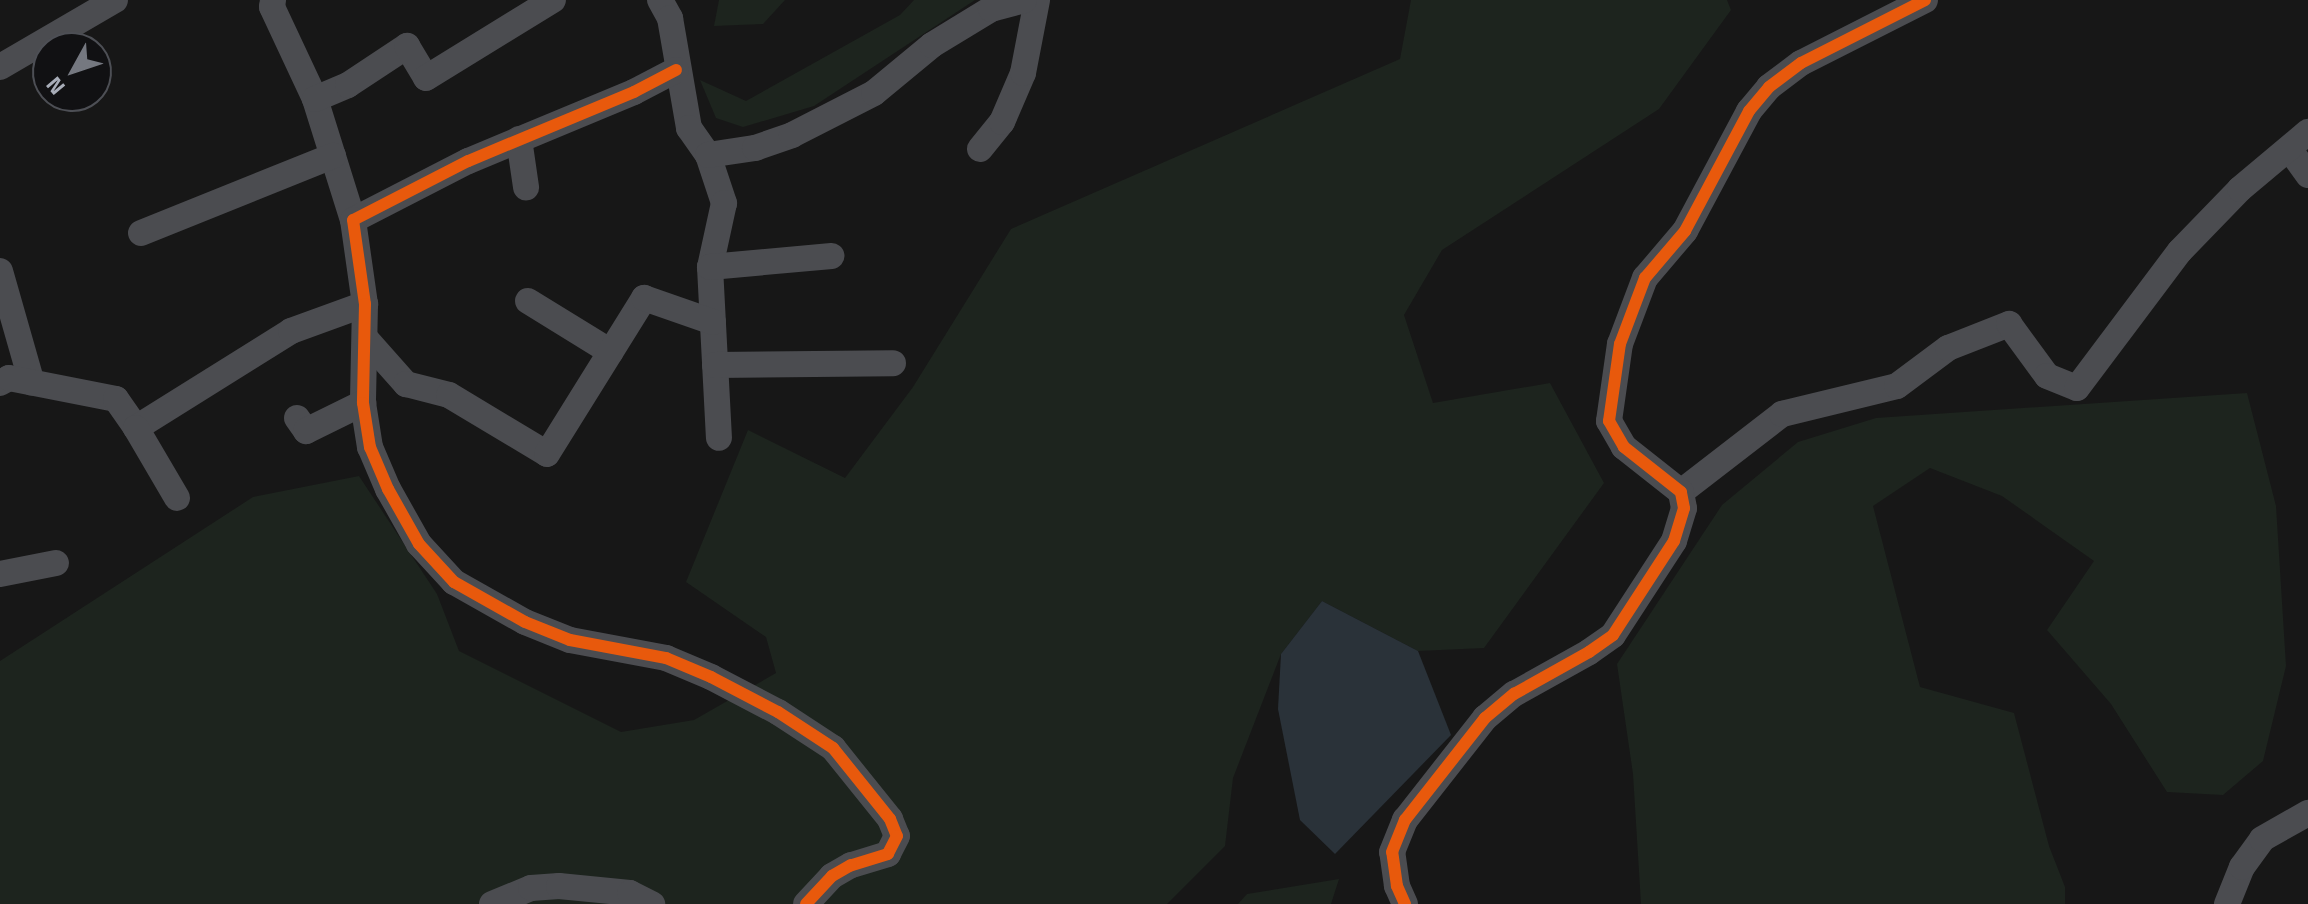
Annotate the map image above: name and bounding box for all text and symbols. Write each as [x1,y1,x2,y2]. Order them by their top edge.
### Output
north arrow [32,32,112,112]
text: N [37,69,73,103]

